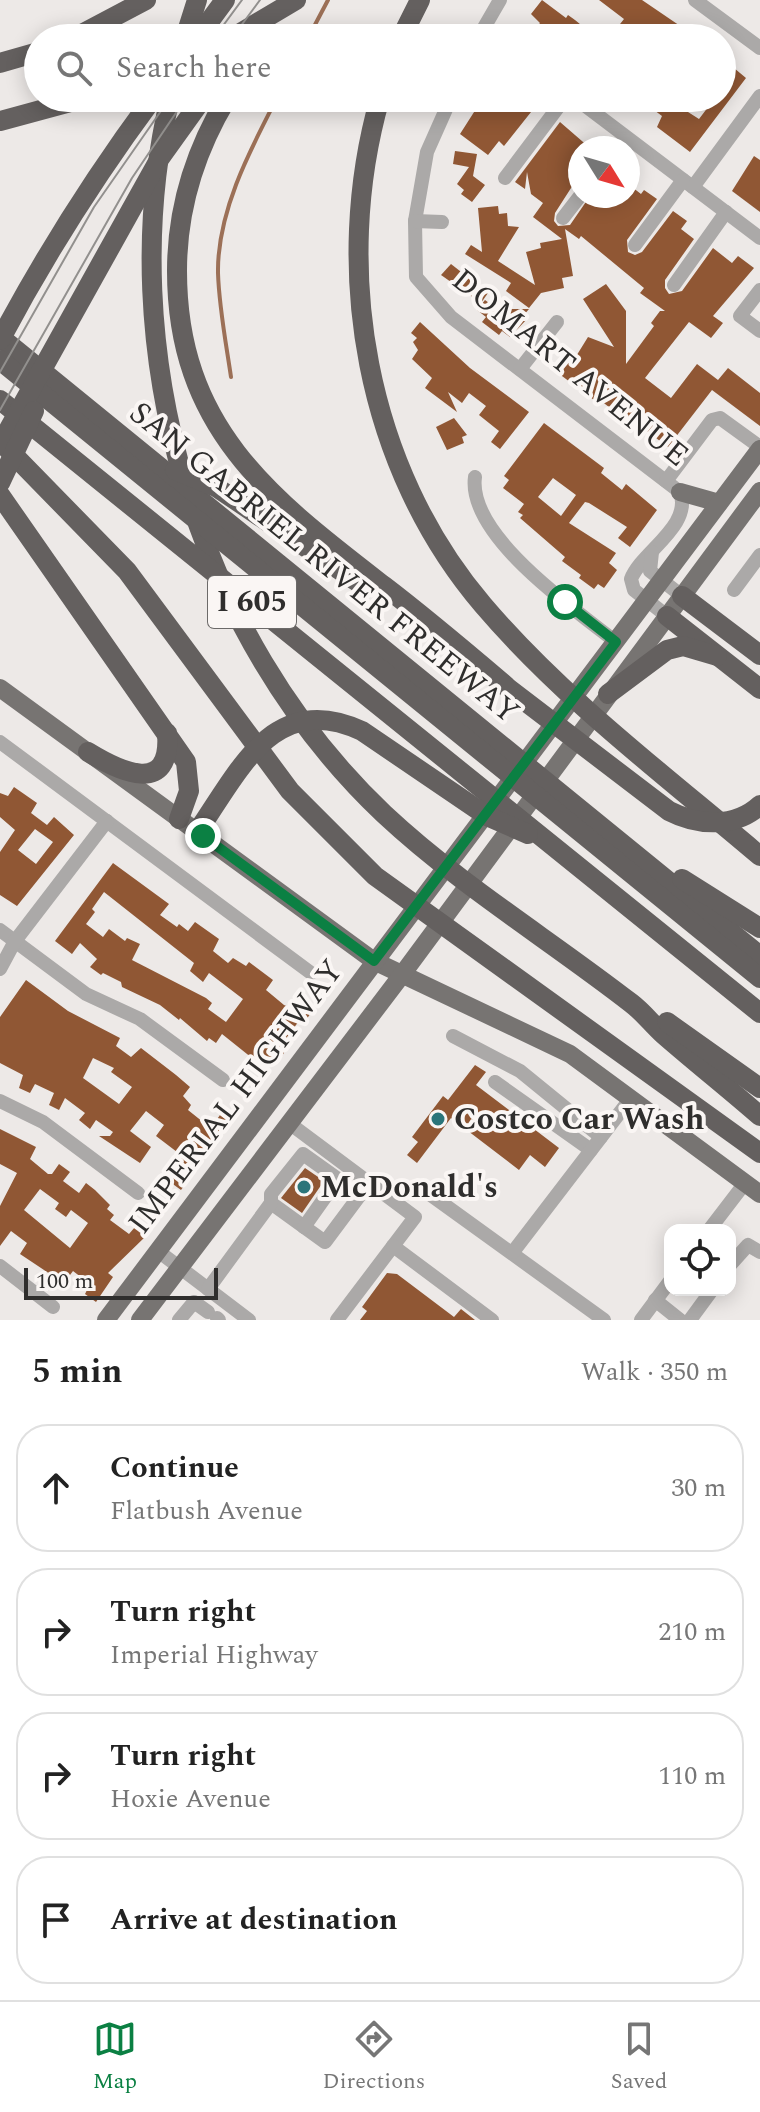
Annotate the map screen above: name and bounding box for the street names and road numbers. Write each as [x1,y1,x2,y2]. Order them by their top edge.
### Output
street label: DOMART AVENUE [441,257,699,479]
street label: SAN GABRIEL RIVER FREEWAY [118,390,530,736]
road number: I 605 [208,576,296,628]
street label: IMPERIAL HIGHWAY [116,949,356,1245]

